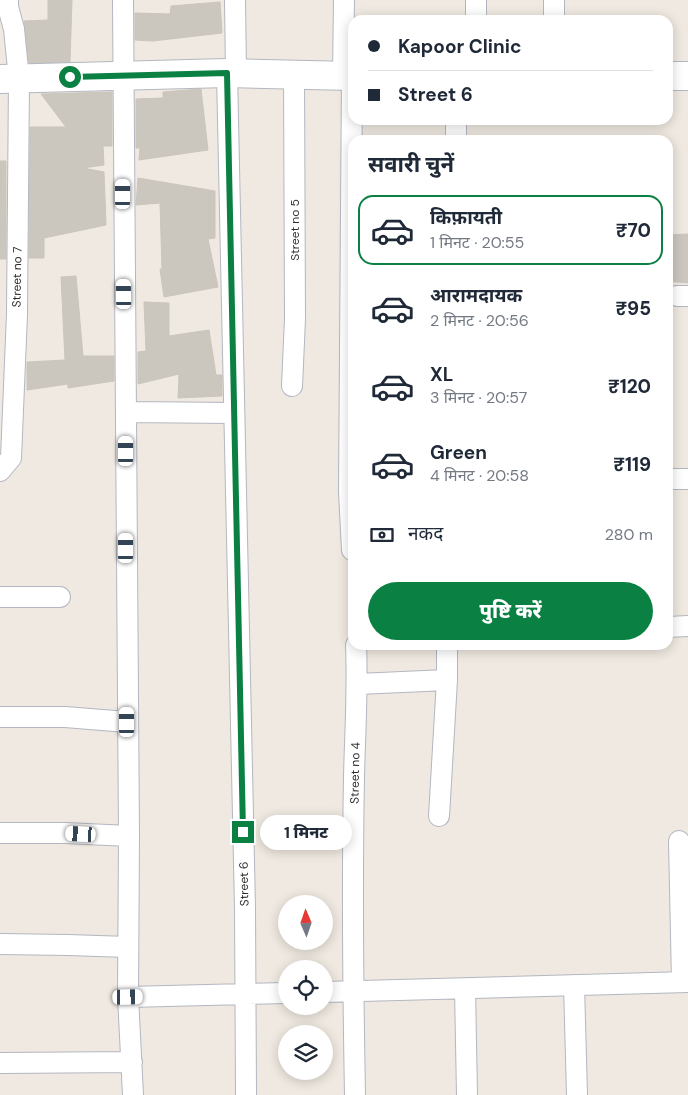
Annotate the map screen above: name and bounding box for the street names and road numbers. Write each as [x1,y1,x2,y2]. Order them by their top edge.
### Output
street label: Street no 5 [287,199,303,261]
street label: Street no 7 [8,246,26,308]
street label: Street no 4 [346,742,364,804]
street label: Street 6 [236,861,252,907]

